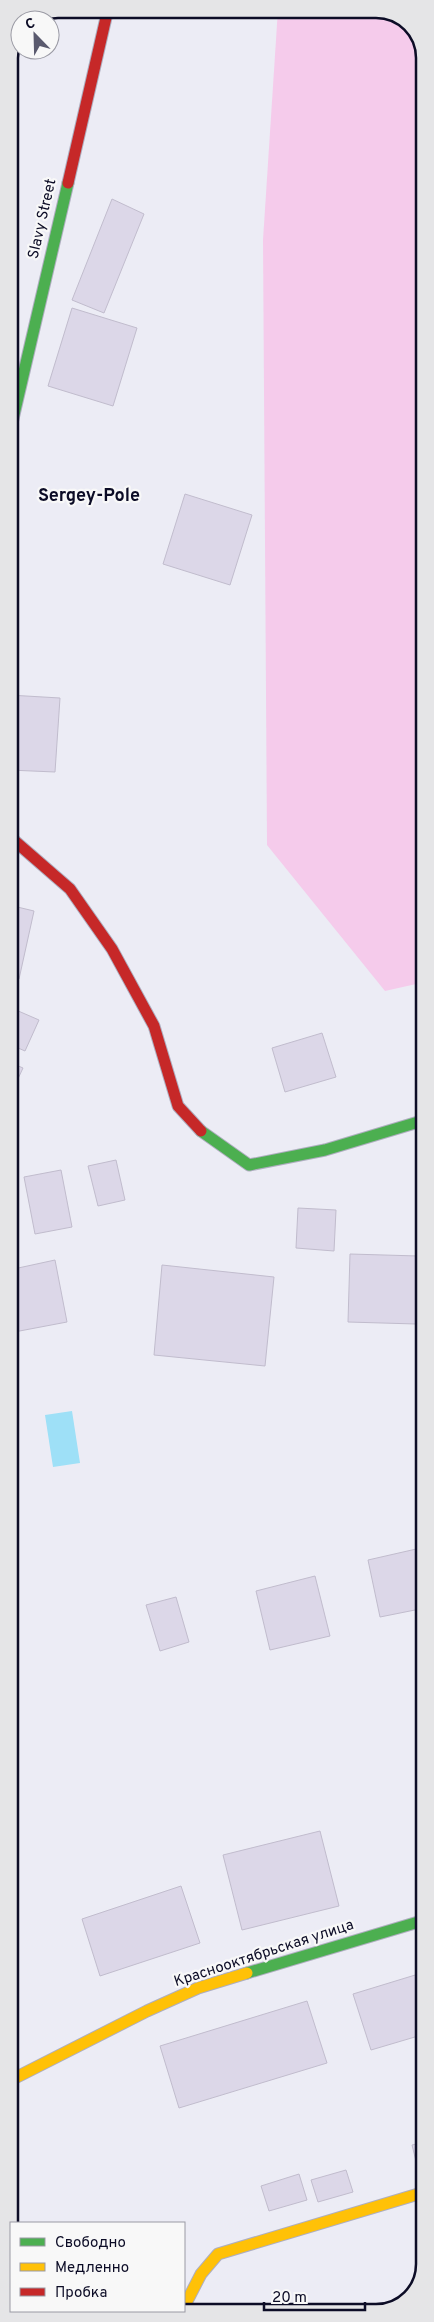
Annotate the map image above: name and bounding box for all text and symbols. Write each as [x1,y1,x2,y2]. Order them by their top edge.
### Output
north arrow [10,10,60,60]
text: С [23,15,38,34]
street label: Slavy Street [25,177,61,261]
district label: Sergey-Pole [38,485,140,508]
street label: Краснооктябрьская улица [172,1916,356,1992]
legend [10,2222,185,2312]
text: Свободно [55,2234,126,2253]
text: Медленно [55,2259,129,2278]
scale bar [264,2280,365,2312]
text: Пробка [55,2284,107,2303]
text: 20 m [272,2289,307,2308]

